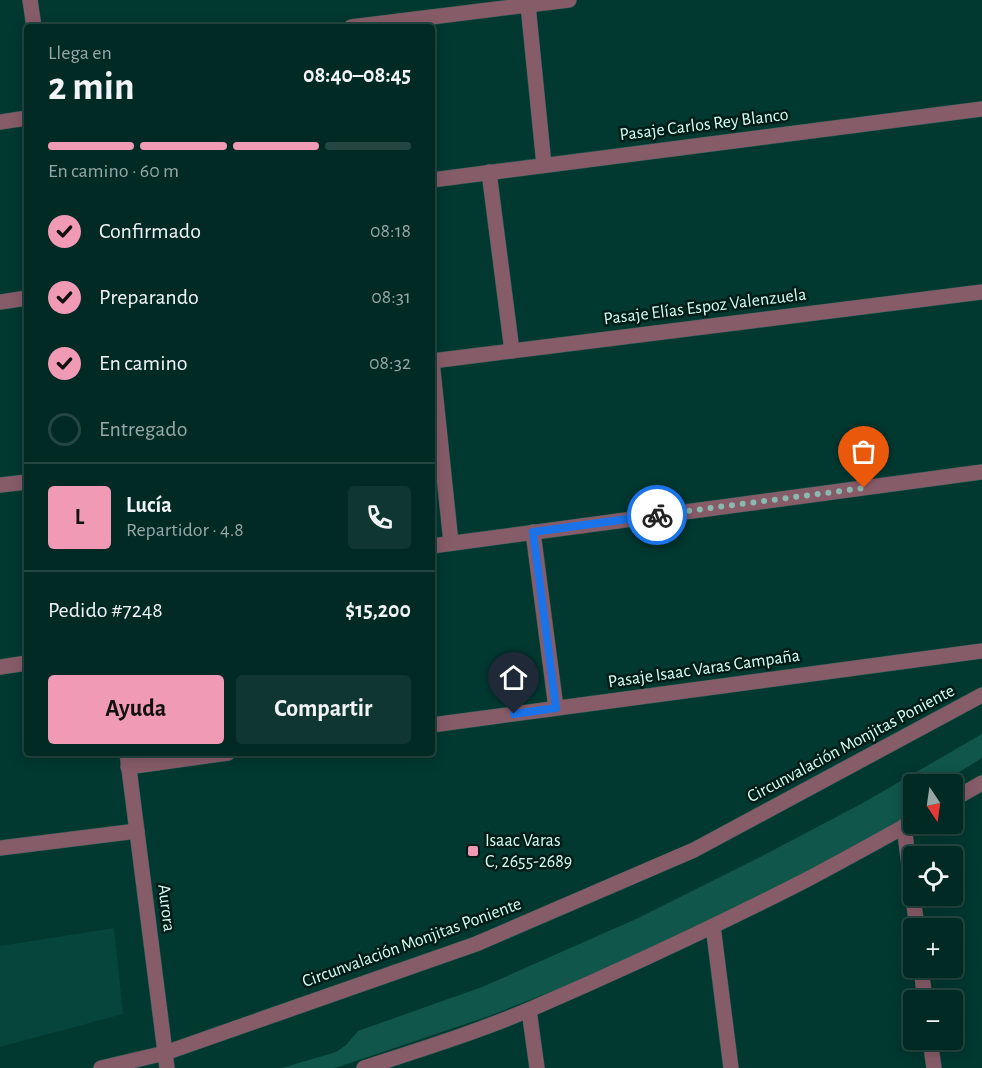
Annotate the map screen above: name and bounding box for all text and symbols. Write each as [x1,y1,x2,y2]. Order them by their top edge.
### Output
text: Llega en [48,43,112,63]
text: 08:40–08:45 [303,64,411,86]
text: 2 min [48,68,135,107]
street label: Pasaje Carlos Rey Blanco [618,106,790,144]
text: En camino · 60 m [48,161,179,181]
icon: check [48,215,81,248]
text: Confirmado [99,220,201,242]
text: 08:18 [370,221,411,241]
icon: check [48,281,81,314]
text: Preparando [99,286,199,308]
street label: Pasaje Elías Espoz Valenzuela [603,286,807,328]
text: 08:31 [371,287,411,307]
icon: check [48,347,81,380]
text: En camino [99,352,188,374]
text: 08:32 [369,353,411,373]
text: Entregado [99,418,188,440]
pin [838,426,889,488]
icon: bag [847,435,880,468]
courier [627,485,687,545]
button: phone [348,486,411,549]
text: Lucía [126,494,172,516]
icon: bike [641,499,674,532]
text: L [75,506,84,528]
text: Repartidor · 4.8 [126,520,244,540]
text: Pedido #7248 [48,599,163,621]
text: $15,200 [345,599,411,621]
street label: Pasaje Isaac Varas Campaña [607,647,801,691]
pin [488,652,539,714]
icon: home [497,661,530,694]
button: Ayuda [48,675,224,744]
button: Compartir [236,675,411,744]
street label: Circunvalación Monjitas Poniente [744,682,958,806]
north arrow [903,774,963,834]
map controls [903,774,963,1050]
place label: Isaac Varas C, 2655-2689 [485,832,572,871]
marker: Isaac Varas C, 2655-2689 [466,844,480,858]
button: locate [903,846,963,906]
street label: Aurora [154,883,178,933]
street label: Circunvalación Monjitas Poniente [300,895,524,991]
button: + [903,918,963,978]
button: − [903,990,963,1050]

